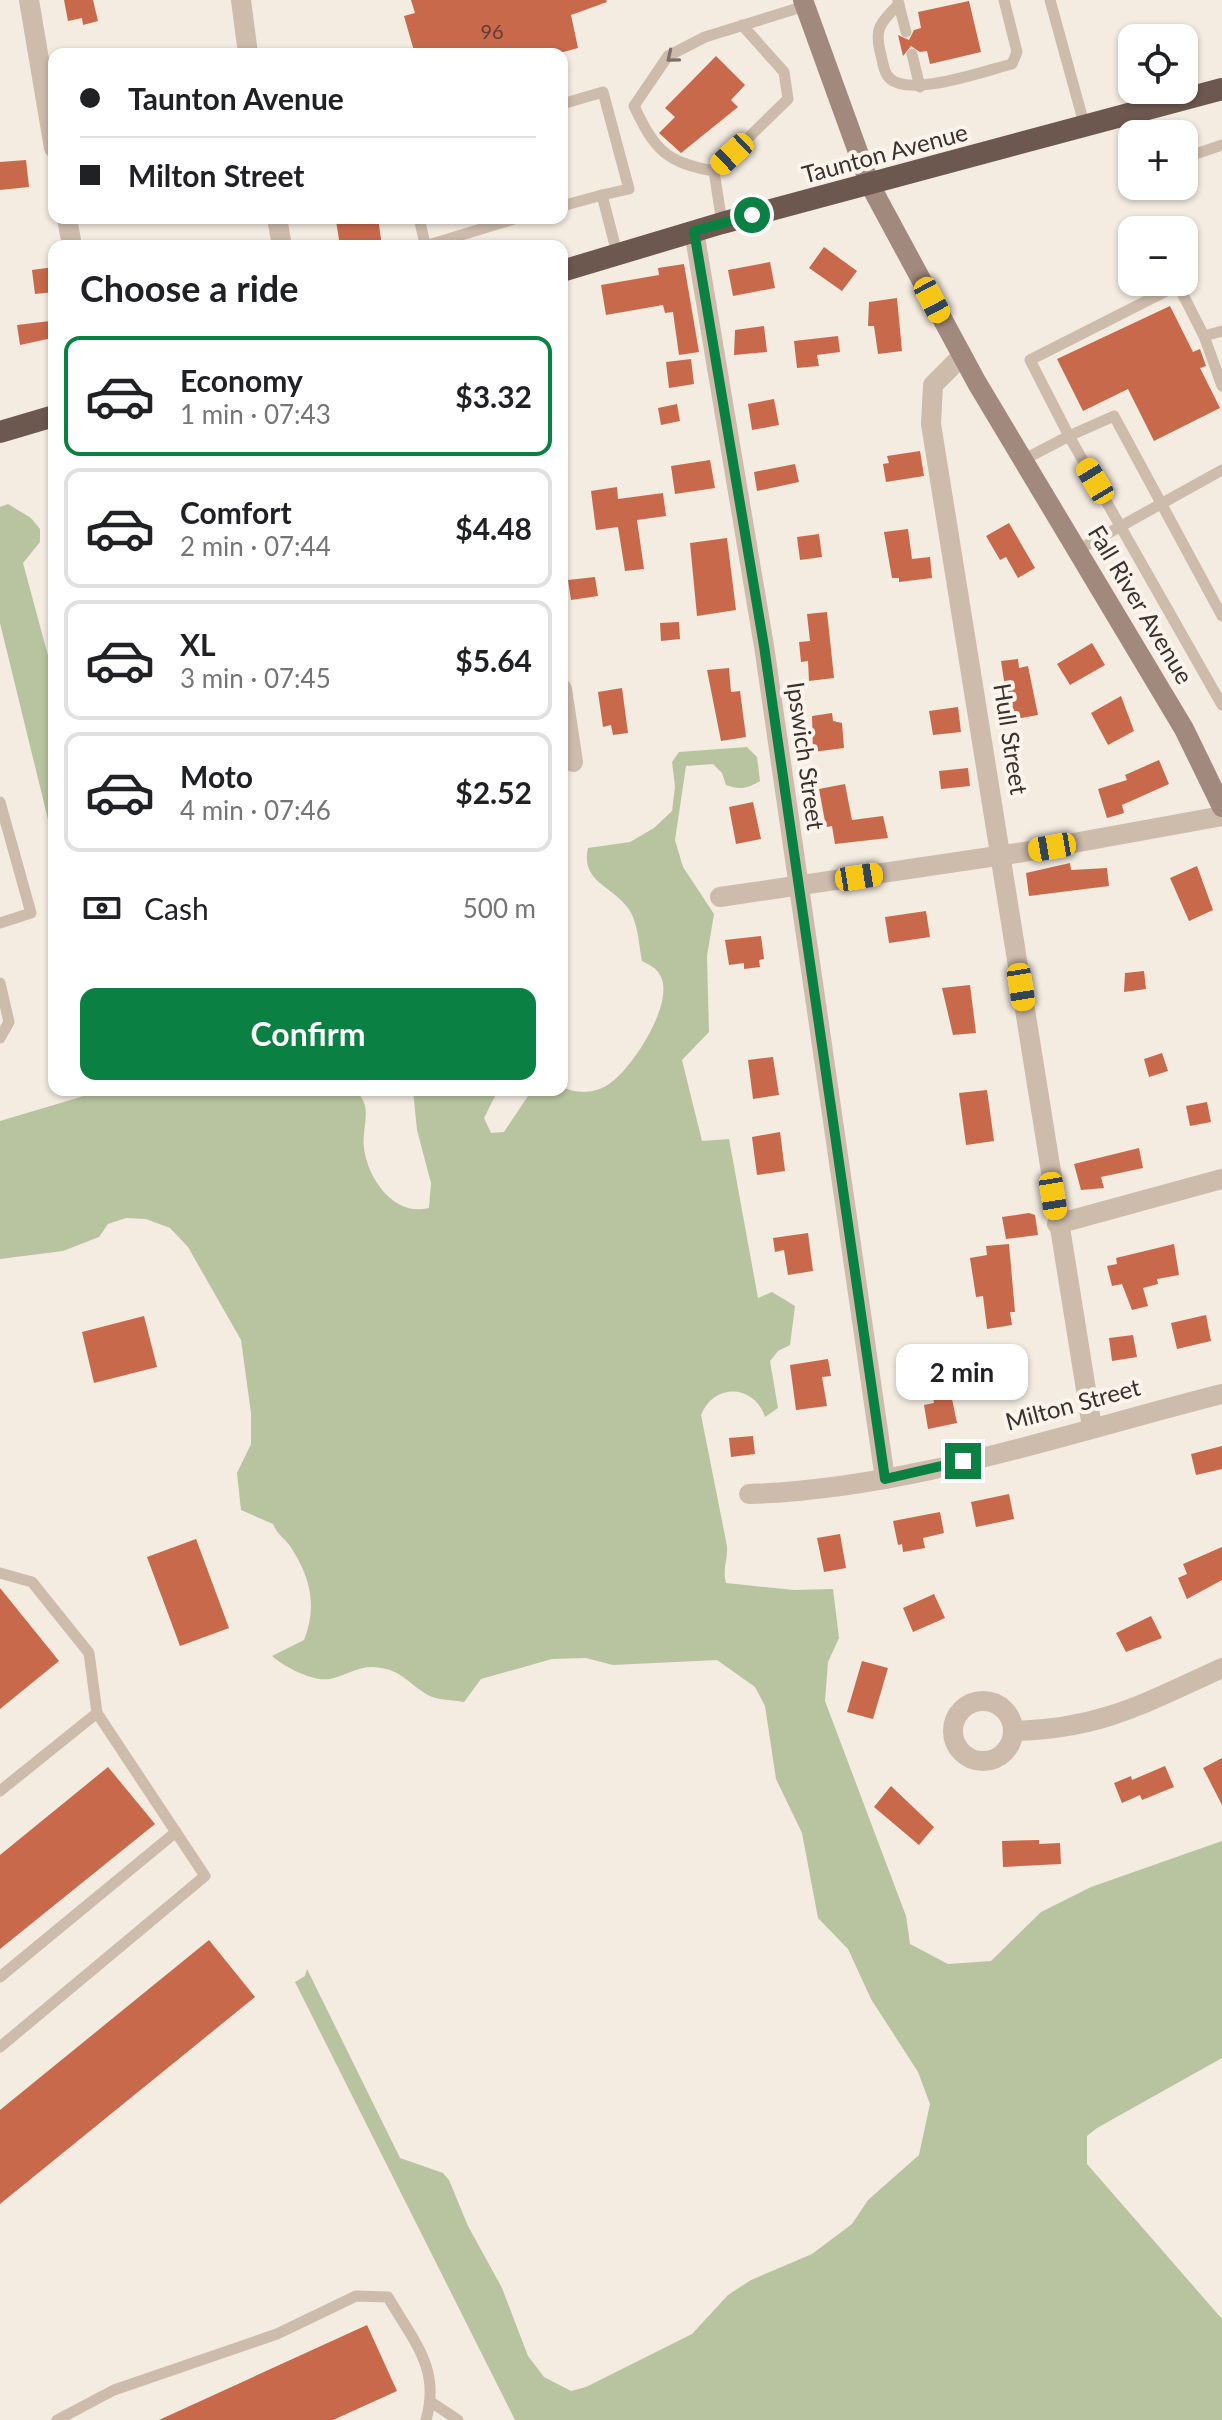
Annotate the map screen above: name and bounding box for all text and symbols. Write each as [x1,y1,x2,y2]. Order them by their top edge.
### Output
house number: 96 [480,19,504,43]
map controls [1118,24,1198,296]
button: locate [1118,24,1198,104]
one-way arrow [667,48,682,62]
text: Taunton Avenue [128,80,344,116]
street label: Taunton Avenue [799,117,971,189]
button: + [1118,120,1198,200]
car [706,129,758,179]
text: Milton Street [128,157,304,193]
route start [734,197,770,233]
button: − [1118,216,1198,296]
text: Choose a ride [80,266,299,310]
car [910,273,954,327]
icon: car [84,360,156,432]
text: Economy [180,362,303,398]
text: $3.32 [455,378,532,414]
text: 1 min · 07:43 [180,398,331,430]
car [1072,454,1118,508]
icon: car [84,492,156,564]
text: Comfort [180,494,292,530]
text: $4.48 [455,510,532,546]
street label: Fall River Avenue [1083,520,1200,689]
text: 2 min · 07:44 [180,530,331,562]
icon: car [84,624,156,696]
text: XL [180,626,216,662]
text: $5.64 [455,642,532,678]
text: 3 min · 07:45 [180,662,331,694]
street label: Ipswich Street [782,680,831,832]
street label: Hull Street [988,681,1035,797]
icon: car [84,756,156,828]
text: Moto [180,758,253,794]
text: $2.52 [455,774,532,810]
text: 4 min · 07:46 [180,794,331,826]
car [1026,831,1078,863]
car [833,861,885,893]
icon: cash [80,886,124,930]
text: Cash [144,890,209,926]
text: 500 m [463,892,536,924]
car [1005,961,1037,1013]
button: Confirm [80,988,536,1080]
car [1037,1170,1069,1222]
callout: 2 min [897,1345,1029,1401]
text: 2 min [930,1356,994,1388]
street label: Milton Street [1002,1372,1144,1435]
route end [945,1443,981,1479]

